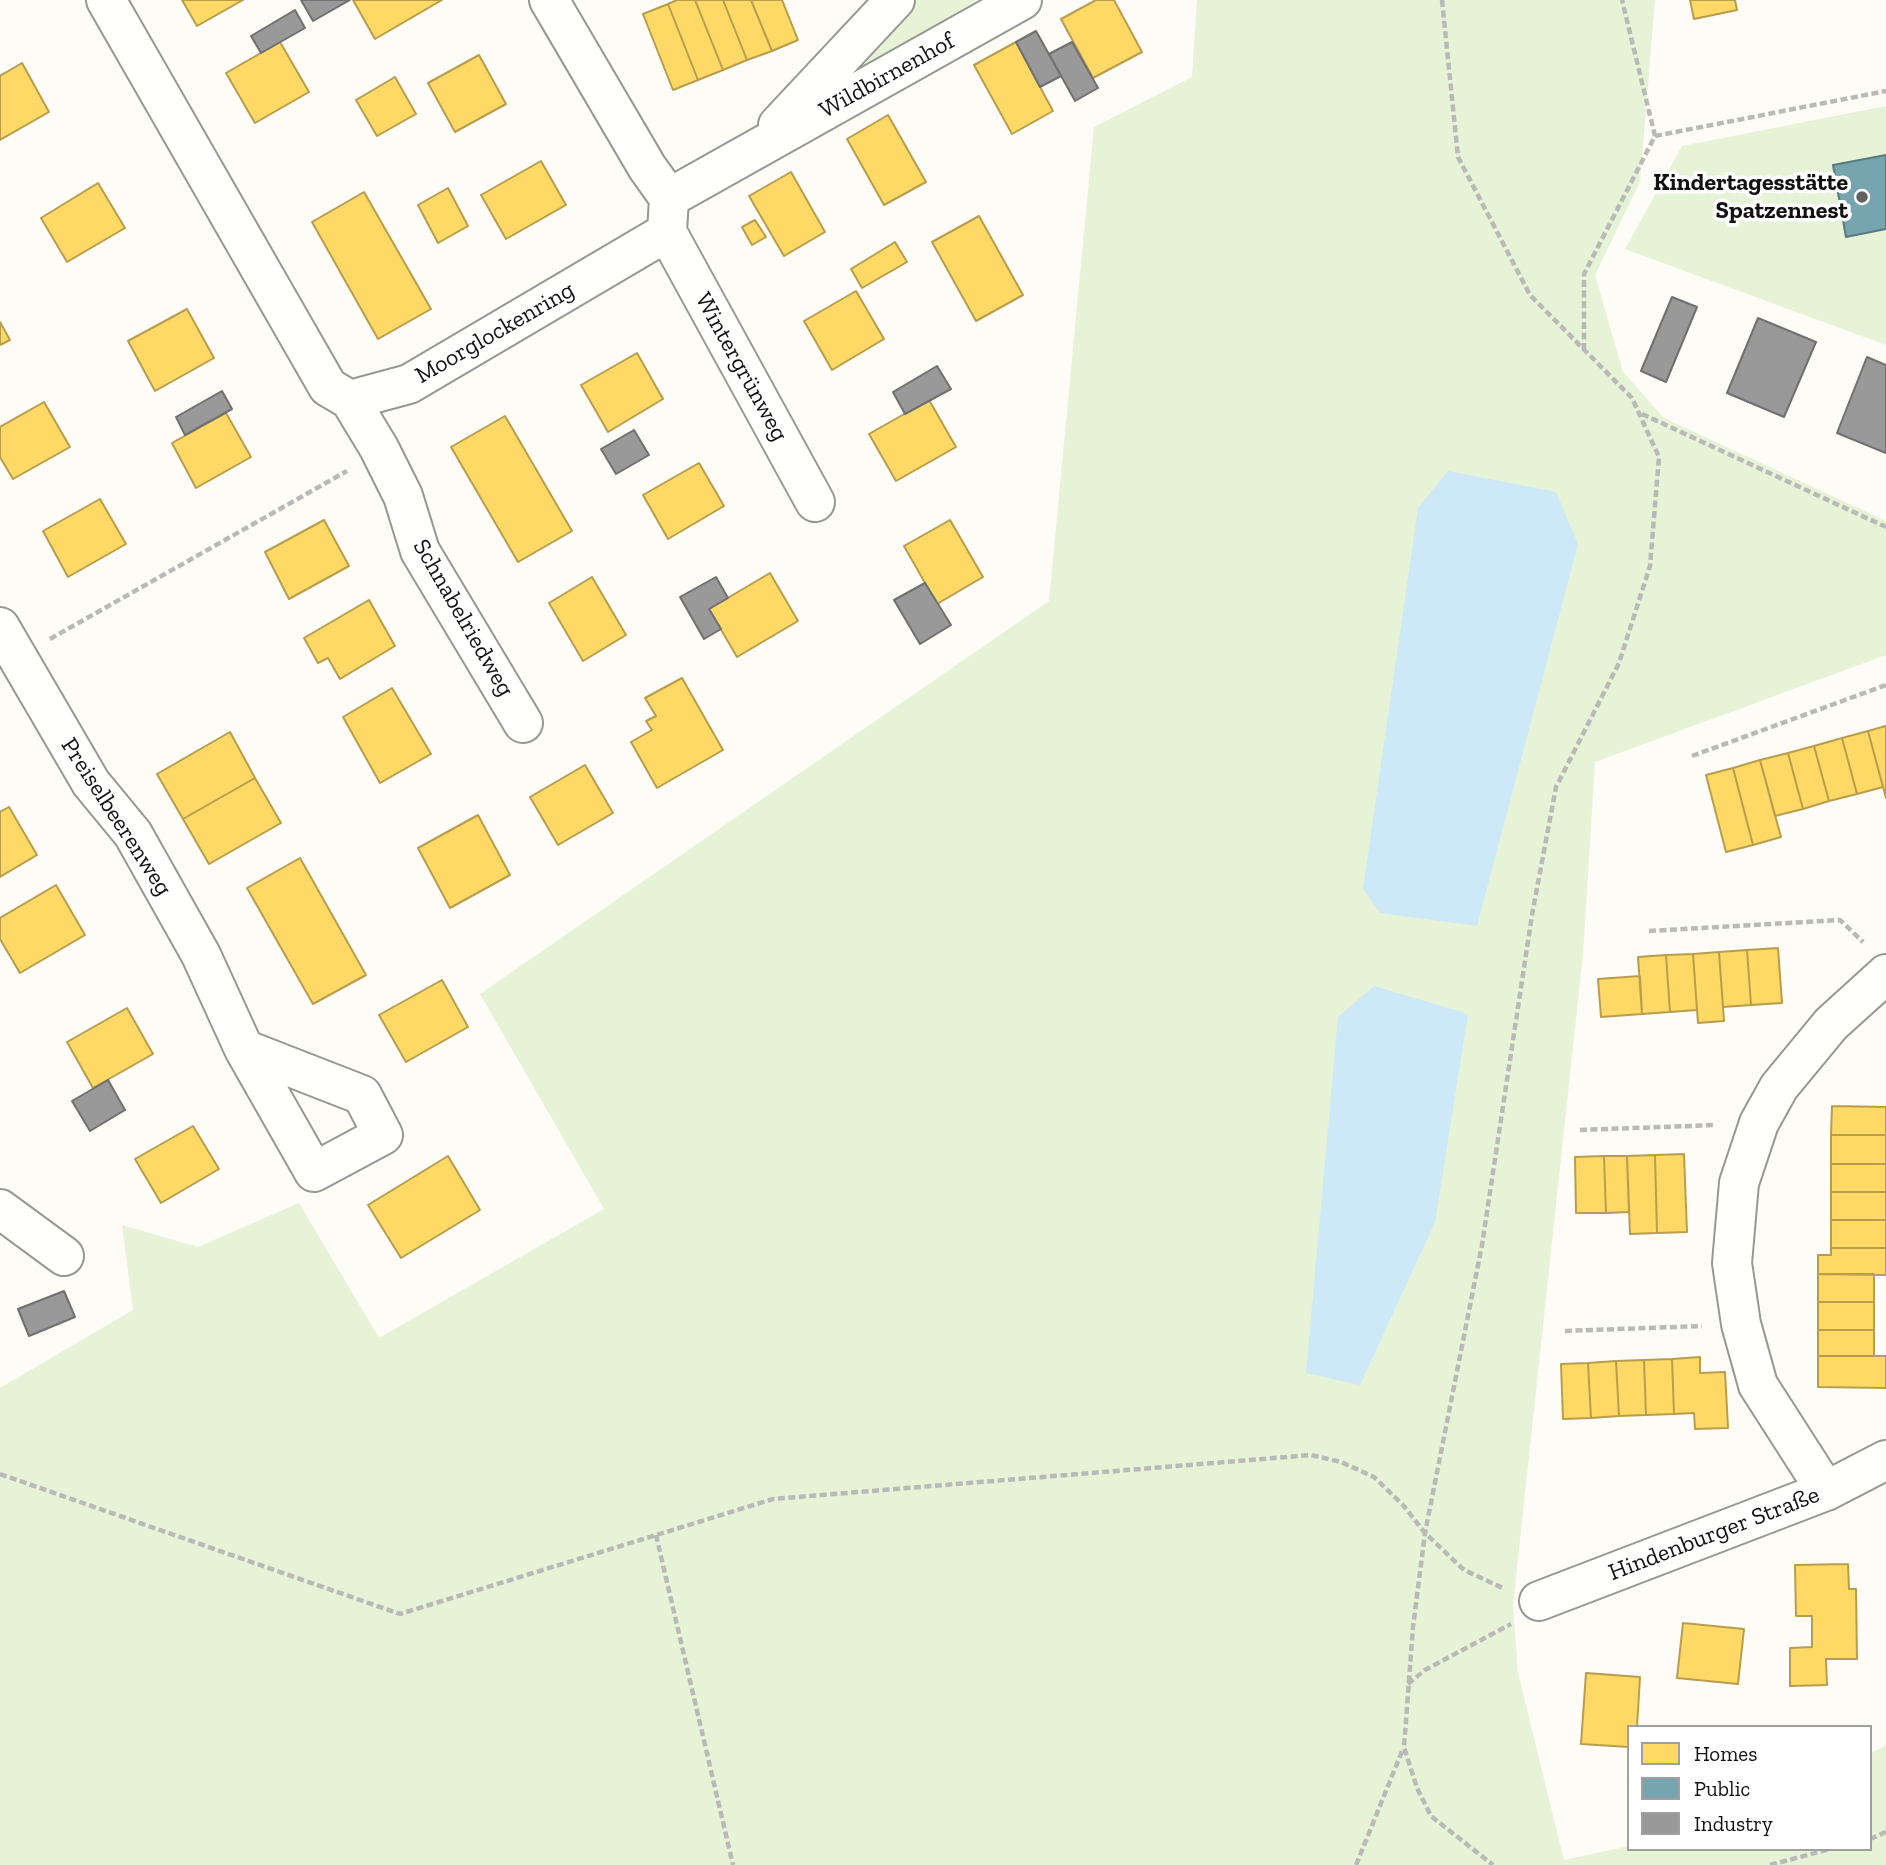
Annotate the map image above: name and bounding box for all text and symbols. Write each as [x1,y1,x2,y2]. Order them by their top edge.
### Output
street label: Wildbirnenhof [814,27,960,125]
place label: Kindertagesstätte Spatzennest [1653,169,1848,225]
marker: Kindertagesstätte Spatzennest [1854,189,1870,205]
street label: Moorglockenring [410,276,580,390]
street label: Wintergrünweg [688,288,794,446]
street label: Schnabelriedweg [406,534,520,702]
street label: Preiselbeerenweg [54,733,178,901]
street label: Hindenburger Straße [1605,1481,1823,1587]
legend [1627,1725,1872,1851]
text: Homes [1694,1741,1757,1766]
text: Public [1694,1776,1750,1801]
text: Industry [1694,1811,1773,1836]

